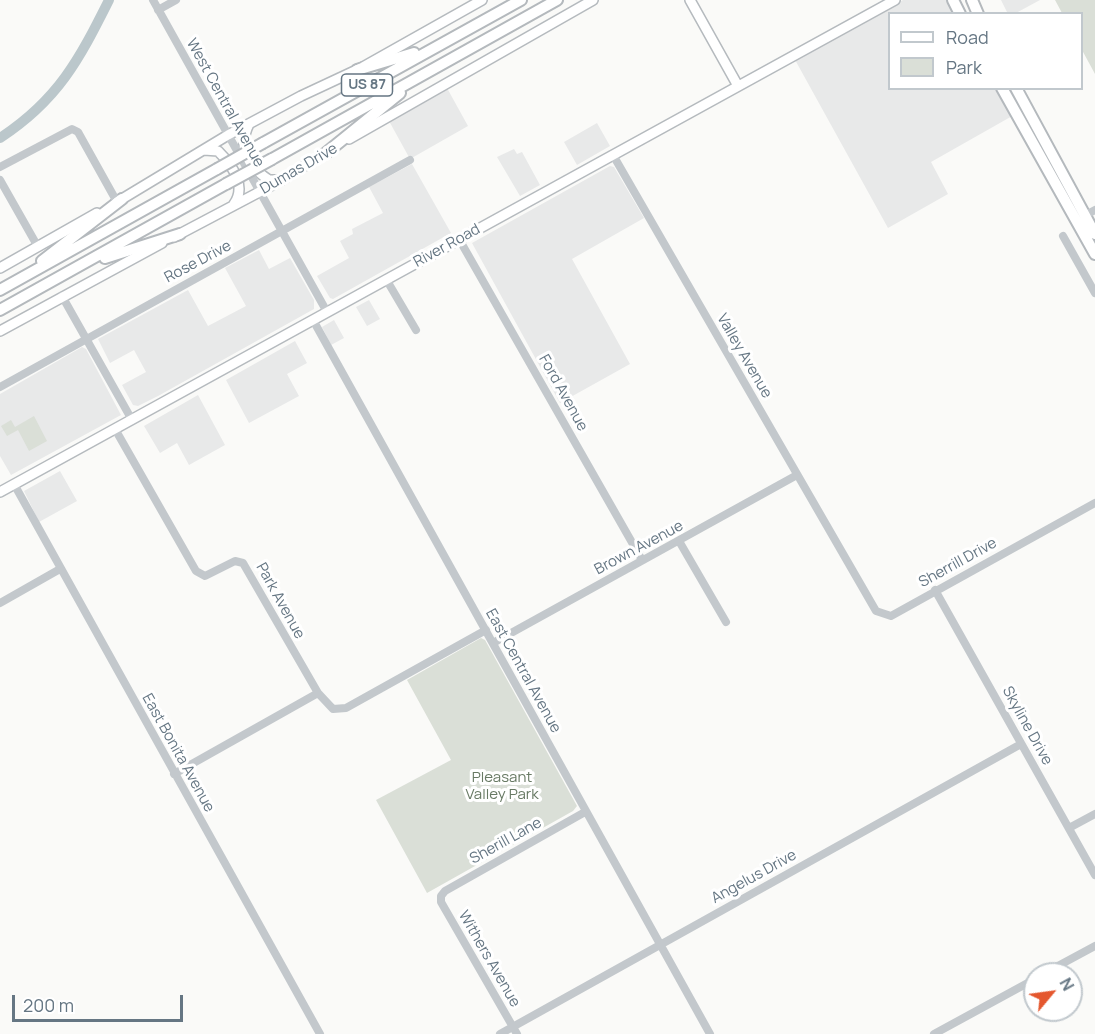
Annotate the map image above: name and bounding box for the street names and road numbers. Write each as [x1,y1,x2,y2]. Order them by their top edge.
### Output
street label: West Central Avenue [182,36,268,170]
road number: US 87 [342,74,392,96]
street label: Dumas Drive [257,140,341,198]
street label: River Road [411,220,483,272]
street label: Rose Drive [162,237,234,287]
street label: Valley Avenue [713,311,775,401]
street label: Ford Avenue [535,352,591,434]
street label: Brown Avenue [592,517,686,579]
street label: Sherrill Drive [916,534,1000,592]
street label: Park Avenue [252,560,308,642]
street label: East Central Avenue [481,606,565,736]
street label: Skyline Drive [998,683,1056,769]
street label: East Bonita Avenue [138,691,218,815]
street label: Sherill Lane [467,814,545,868]
street label: Angelus Drive [708,846,800,908]
street label: Withers Avenue [454,908,524,1010]

